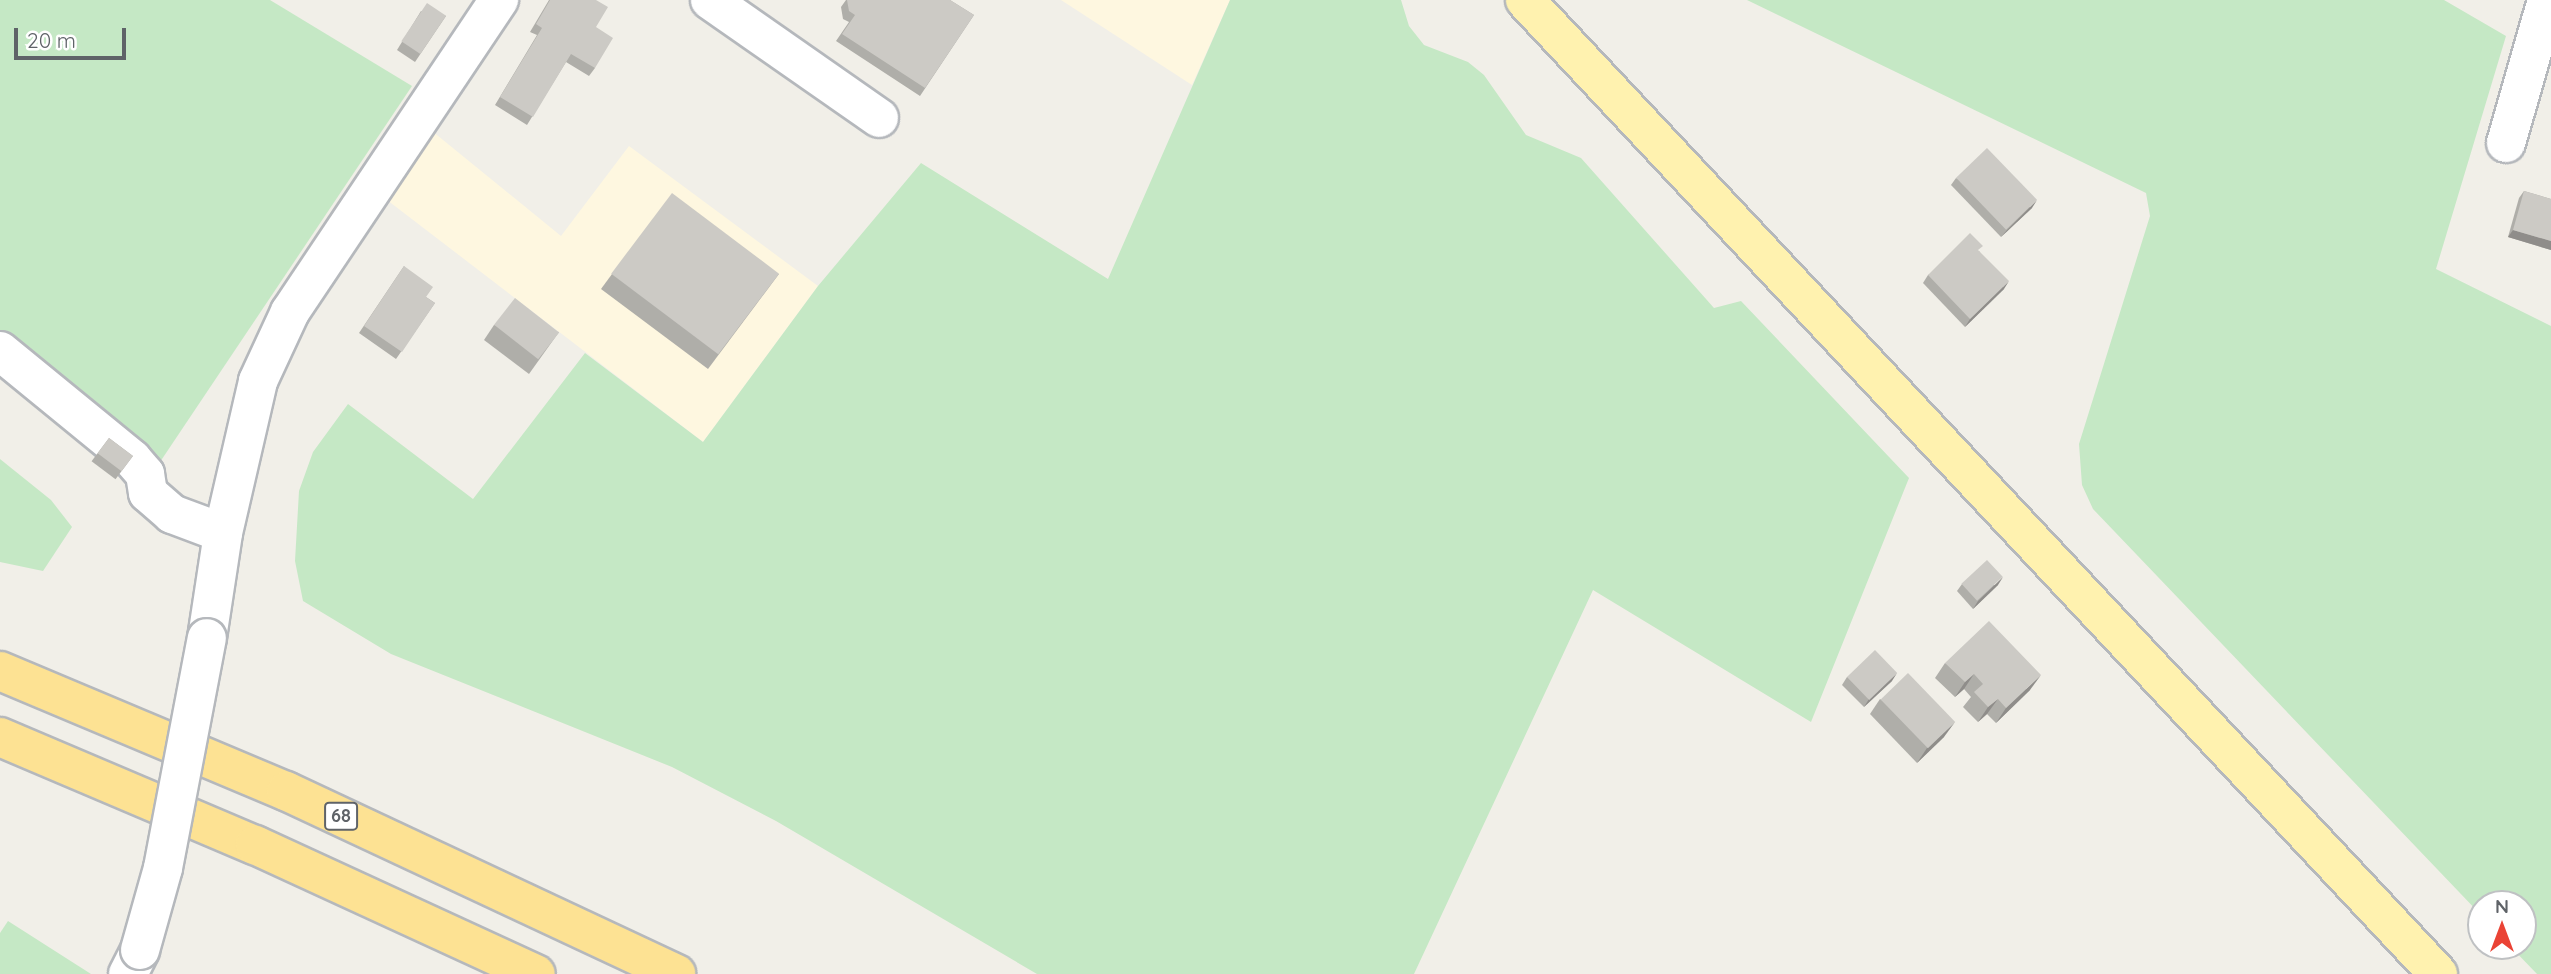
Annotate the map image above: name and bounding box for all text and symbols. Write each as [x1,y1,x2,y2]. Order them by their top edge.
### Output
scale bar [18,14,130,58]
text: 20 m [27,27,76,53]
road number: 68 [324,802,358,830]
north arrow [2467,890,2537,960]
text: N [2495,894,2509,918]

